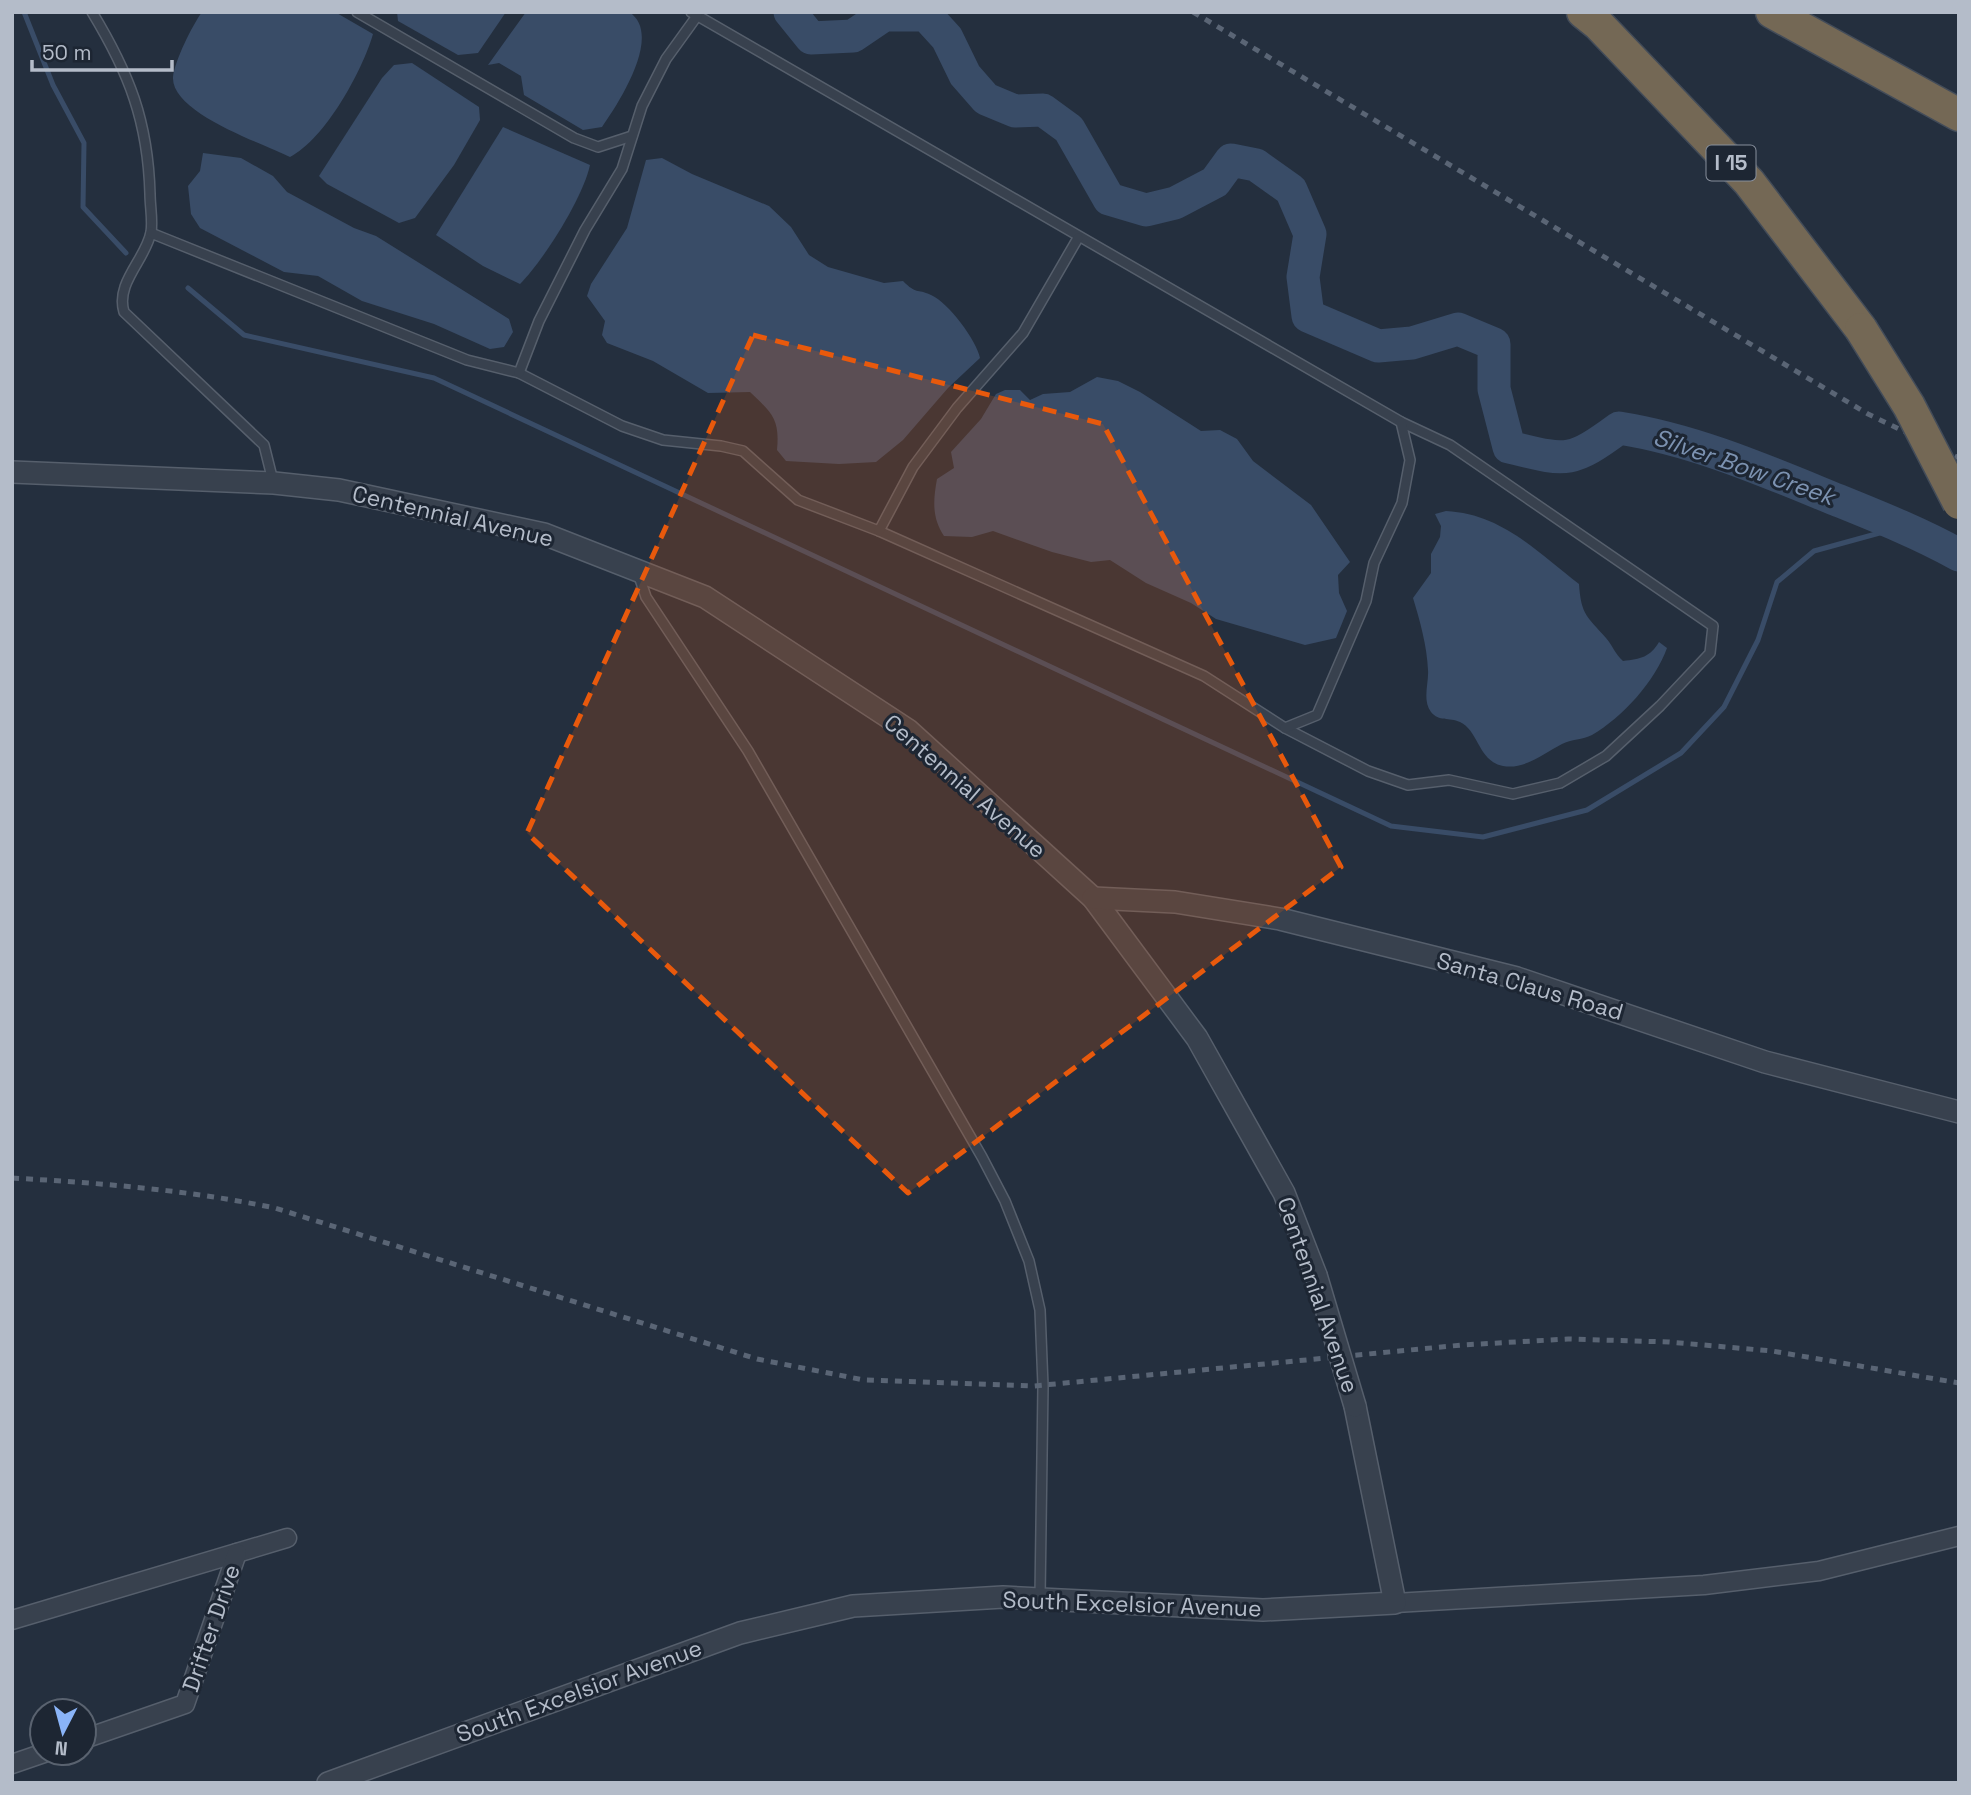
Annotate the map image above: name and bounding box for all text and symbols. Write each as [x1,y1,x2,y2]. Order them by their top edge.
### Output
scale bar [32,28,172,72]
text: 50 m [42,39,92,66]
road number: I 15 [1706,146,1756,180]
water label: Silver Bow Creek [1650,421,1842,513]
street label: Centennial Avenue [350,478,556,554]
street label: Centennial Avenue [878,707,1052,865]
street label: Santa Claus Road [1433,945,1627,1027]
street label: Centennial Avenue [1270,1193,1366,1397]
street label: Drifter Drive [175,1560,247,1696]
street label: South Excelsior Avenue [1002,1584,1262,1624]
street label: South Excelsior Avenue [452,1633,706,1749]
north arrow [28,1697,98,1767]
text: N [54,1735,69,1762]

